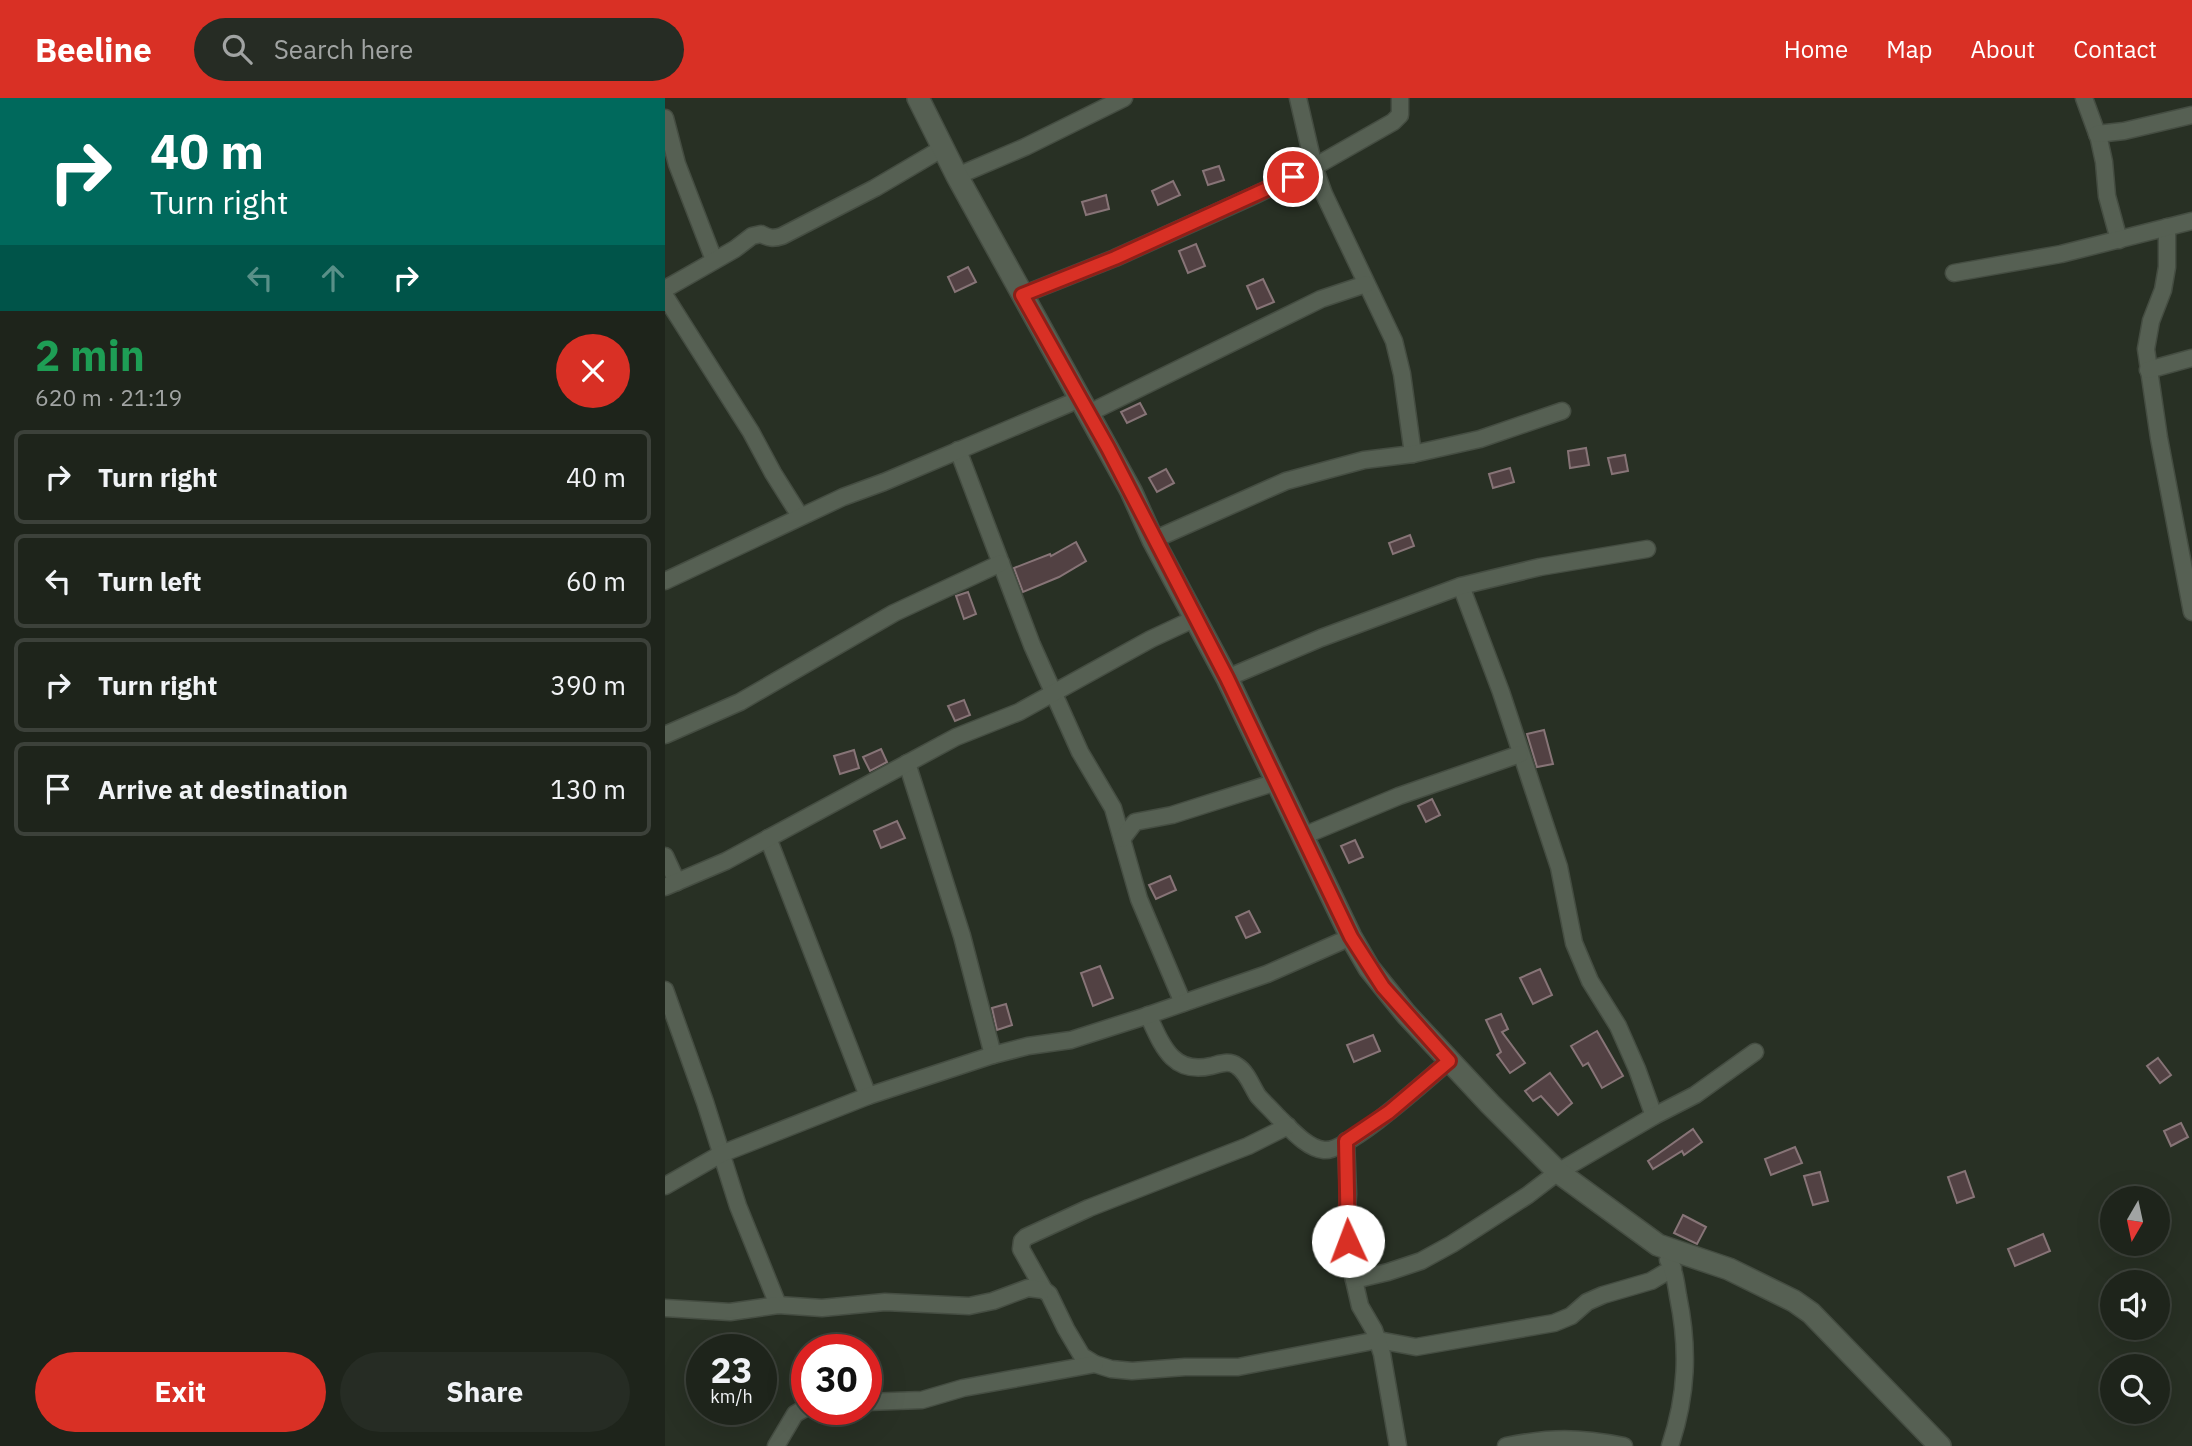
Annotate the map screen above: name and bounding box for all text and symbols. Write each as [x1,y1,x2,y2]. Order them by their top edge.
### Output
search box [194,18,684,81]
text: Beeline [35,28,152,71]
icon: search [218,30,256,68]
text: Search here [274,32,413,66]
text: Home [1784,33,1848,65]
text: Map [1886,33,1932,65]
text: About [1970,33,2035,65]
text: Contact [2073,33,2157,65]
text: 40 m [150,119,264,182]
icon: right [35,126,126,217]
pin [1263,147,1323,207]
icon: arrive [1274,158,1312,196]
text: Turn right [150,181,288,223]
icon: left [241,259,279,297]
icon: ahead [314,259,352,297]
icon: right [387,259,425,297]
text: 2 min [35,328,145,383]
button: close [556,334,630,408]
text: 620 m · 21:19 [35,382,182,412]
icon: right [39,458,77,496]
text: Turn right [98,460,217,494]
text: 40 m [566,460,626,494]
icon: left [39,562,77,600]
text: Turn left [98,564,201,598]
text: 60 m [566,564,626,598]
icon: right [39,666,77,704]
text: Turn right [98,668,217,702]
text: 390 m [550,668,626,702]
icon: arrive [39,770,77,808]
text: Arrive at destination [98,772,348,806]
text: 130 m [550,772,626,806]
north arrow [2100,1186,2170,1256]
map controls [2100,1186,2170,1424]
position arrow [1311,1204,1385,1278]
button: sound [2100,1270,2170,1340]
speed limit sign: 30 [791,1334,882,1425]
text: 23 [710,1347,753,1393]
button: Exit [35,1352,326,1432]
button: Share [340,1352,630,1432]
button: search [2100,1354,2170,1424]
text: km/h [710,1385,753,1408]

